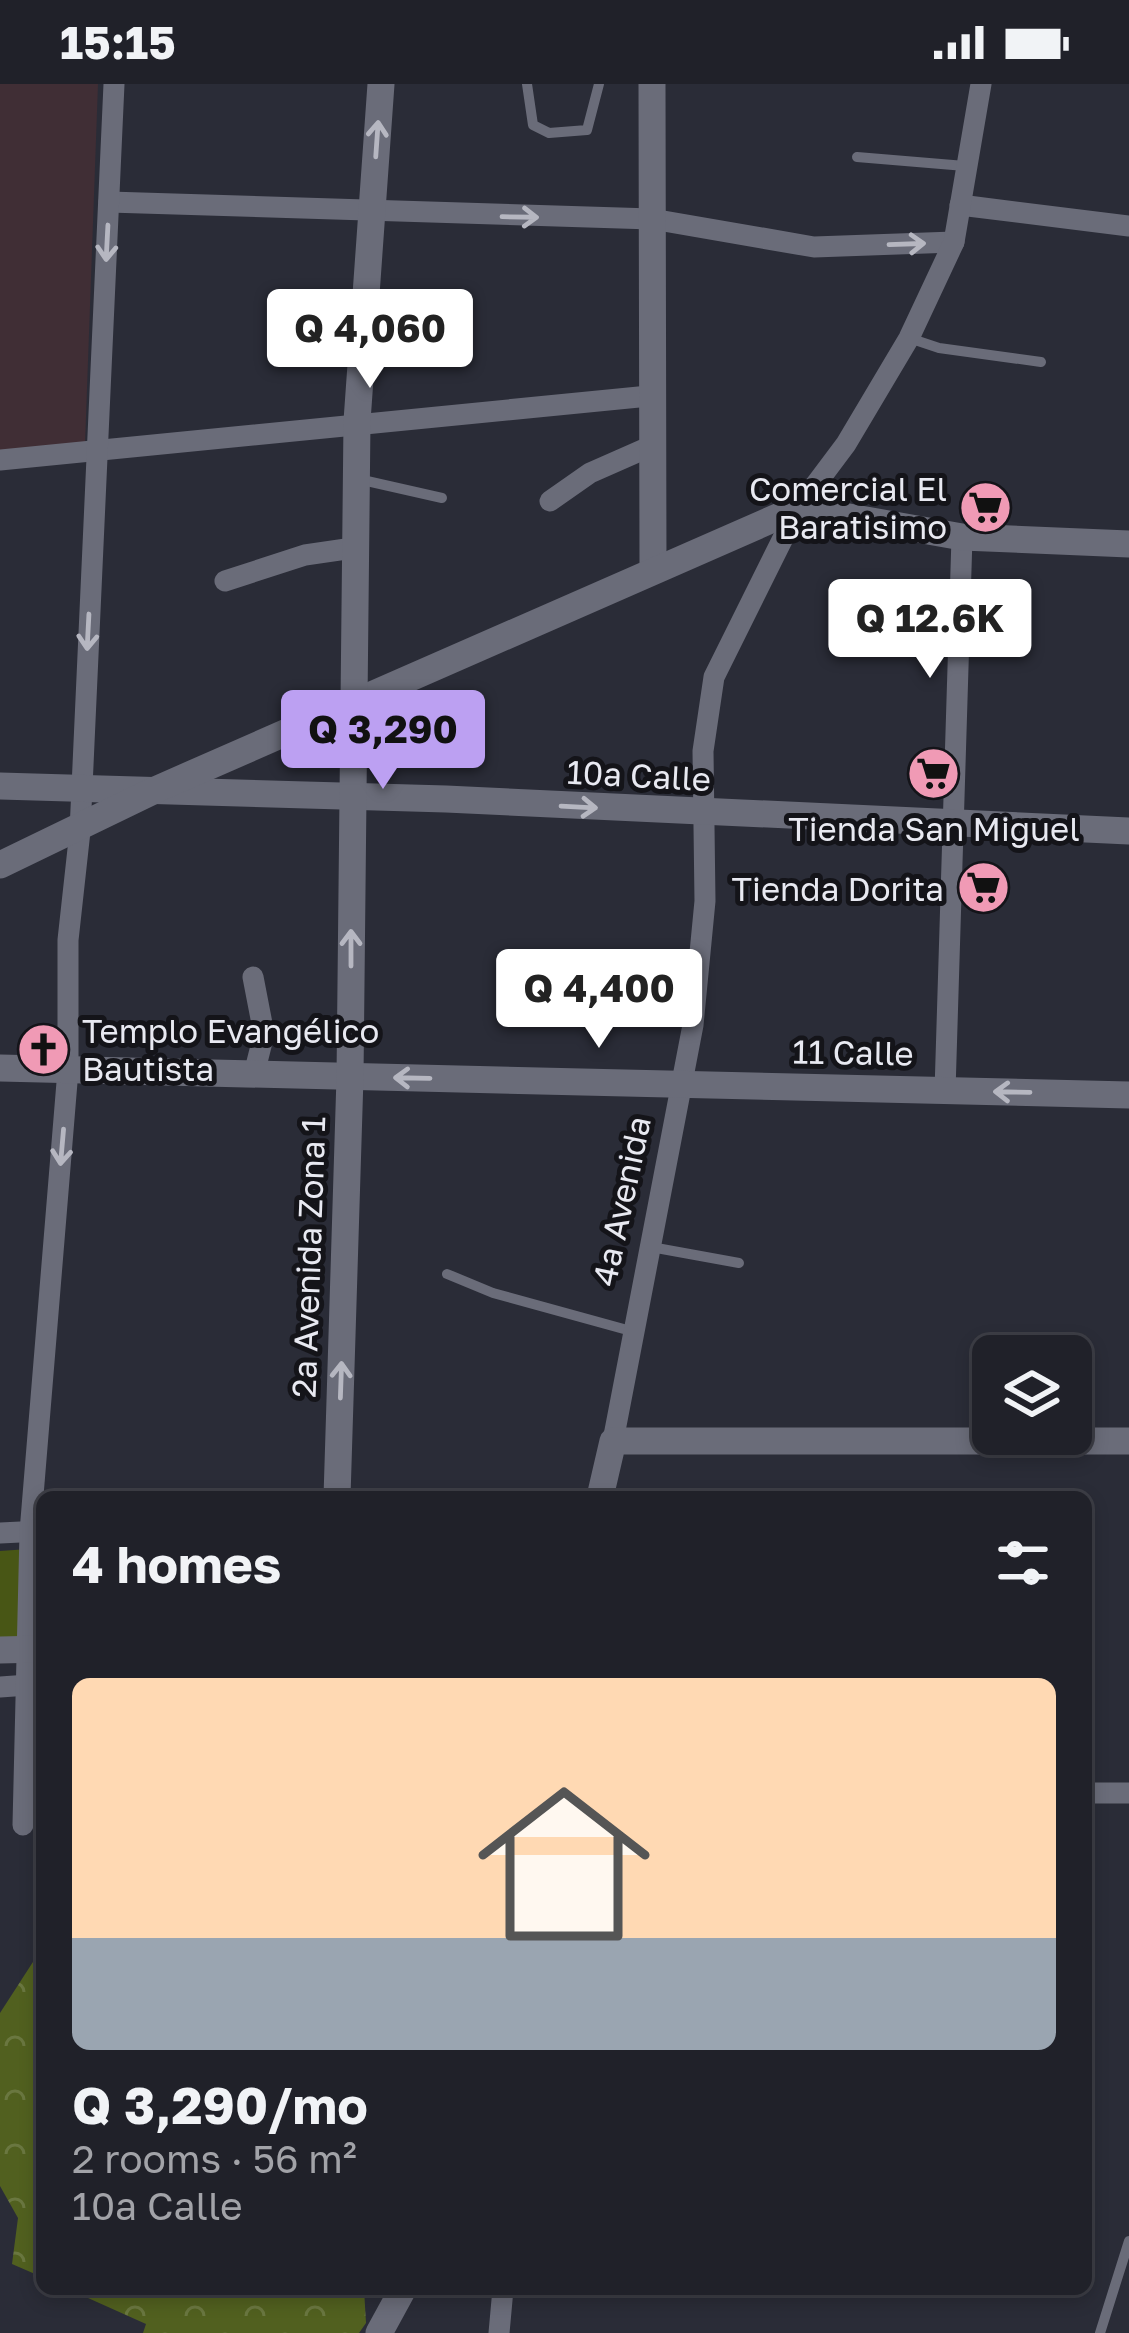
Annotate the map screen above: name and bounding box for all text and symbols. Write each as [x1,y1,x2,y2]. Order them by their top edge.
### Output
text: 15:15 [60,15,176,69]
one-way arrow [366,120,389,159]
one-way arrow [500,206,539,228]
one-way arrow [95,223,118,262]
one-way arrow [887,232,926,255]
pin: Q 4,060 [259,289,481,391]
text: Q 4,060 [294,304,446,351]
place label: Comercial El Baratisimo [749,469,947,546]
supermarket icon: Comercial El Baratisimo [958,479,1014,535]
pin: Q 12.6K [819,579,1041,681]
text: Q 12.6K [855,594,1005,641]
one-way arrow [76,612,99,651]
pin: Q 3,290 [272,690,494,792]
text: Q 3,290 [308,705,458,752]
supermarket icon: Tienda San Miguel [906,746,962,802]
street label: 10a Calle [566,752,712,798]
one-way arrow [558,796,597,819]
place label: Tienda San Miguel [788,809,1080,848]
supermarket icon: Tienda Dorita [955,860,1011,916]
place label: Tienda Dorita [732,869,944,908]
one-way arrow [340,929,362,968]
pin: Q 4,400 [488,949,710,1051]
text: Q 4,400 [523,964,675,1011]
place label: Templo Evangélico Bautista [82,1011,379,1088]
church icon: Templo Evangélico Bautista [15,1021,71,1077]
street label: 11 Calle [792,1031,914,1073]
one-way arrow [393,1067,432,1090]
one-way arrow [993,1081,1032,1104]
street label: 4a Avenida [584,1113,658,1289]
street label: 2a Avenida Zona 1 [284,1116,332,1398]
one-way arrow [50,1127,73,1166]
map controls [972,1335,1092,1455]
button: layers [972,1335,1092,1455]
one-way arrow [329,1361,352,1400]
icon: filters [990,1530,1056,1596]
text: 4 homes [72,1533,281,1594]
icon: home [456,1756,672,1972]
text: Q 3,290/mo [72,2074,368,2135]
text: 2 rooms · 56 m² [72,2135,357,2182]
text: 10a Calle [72,2182,243,2229]

